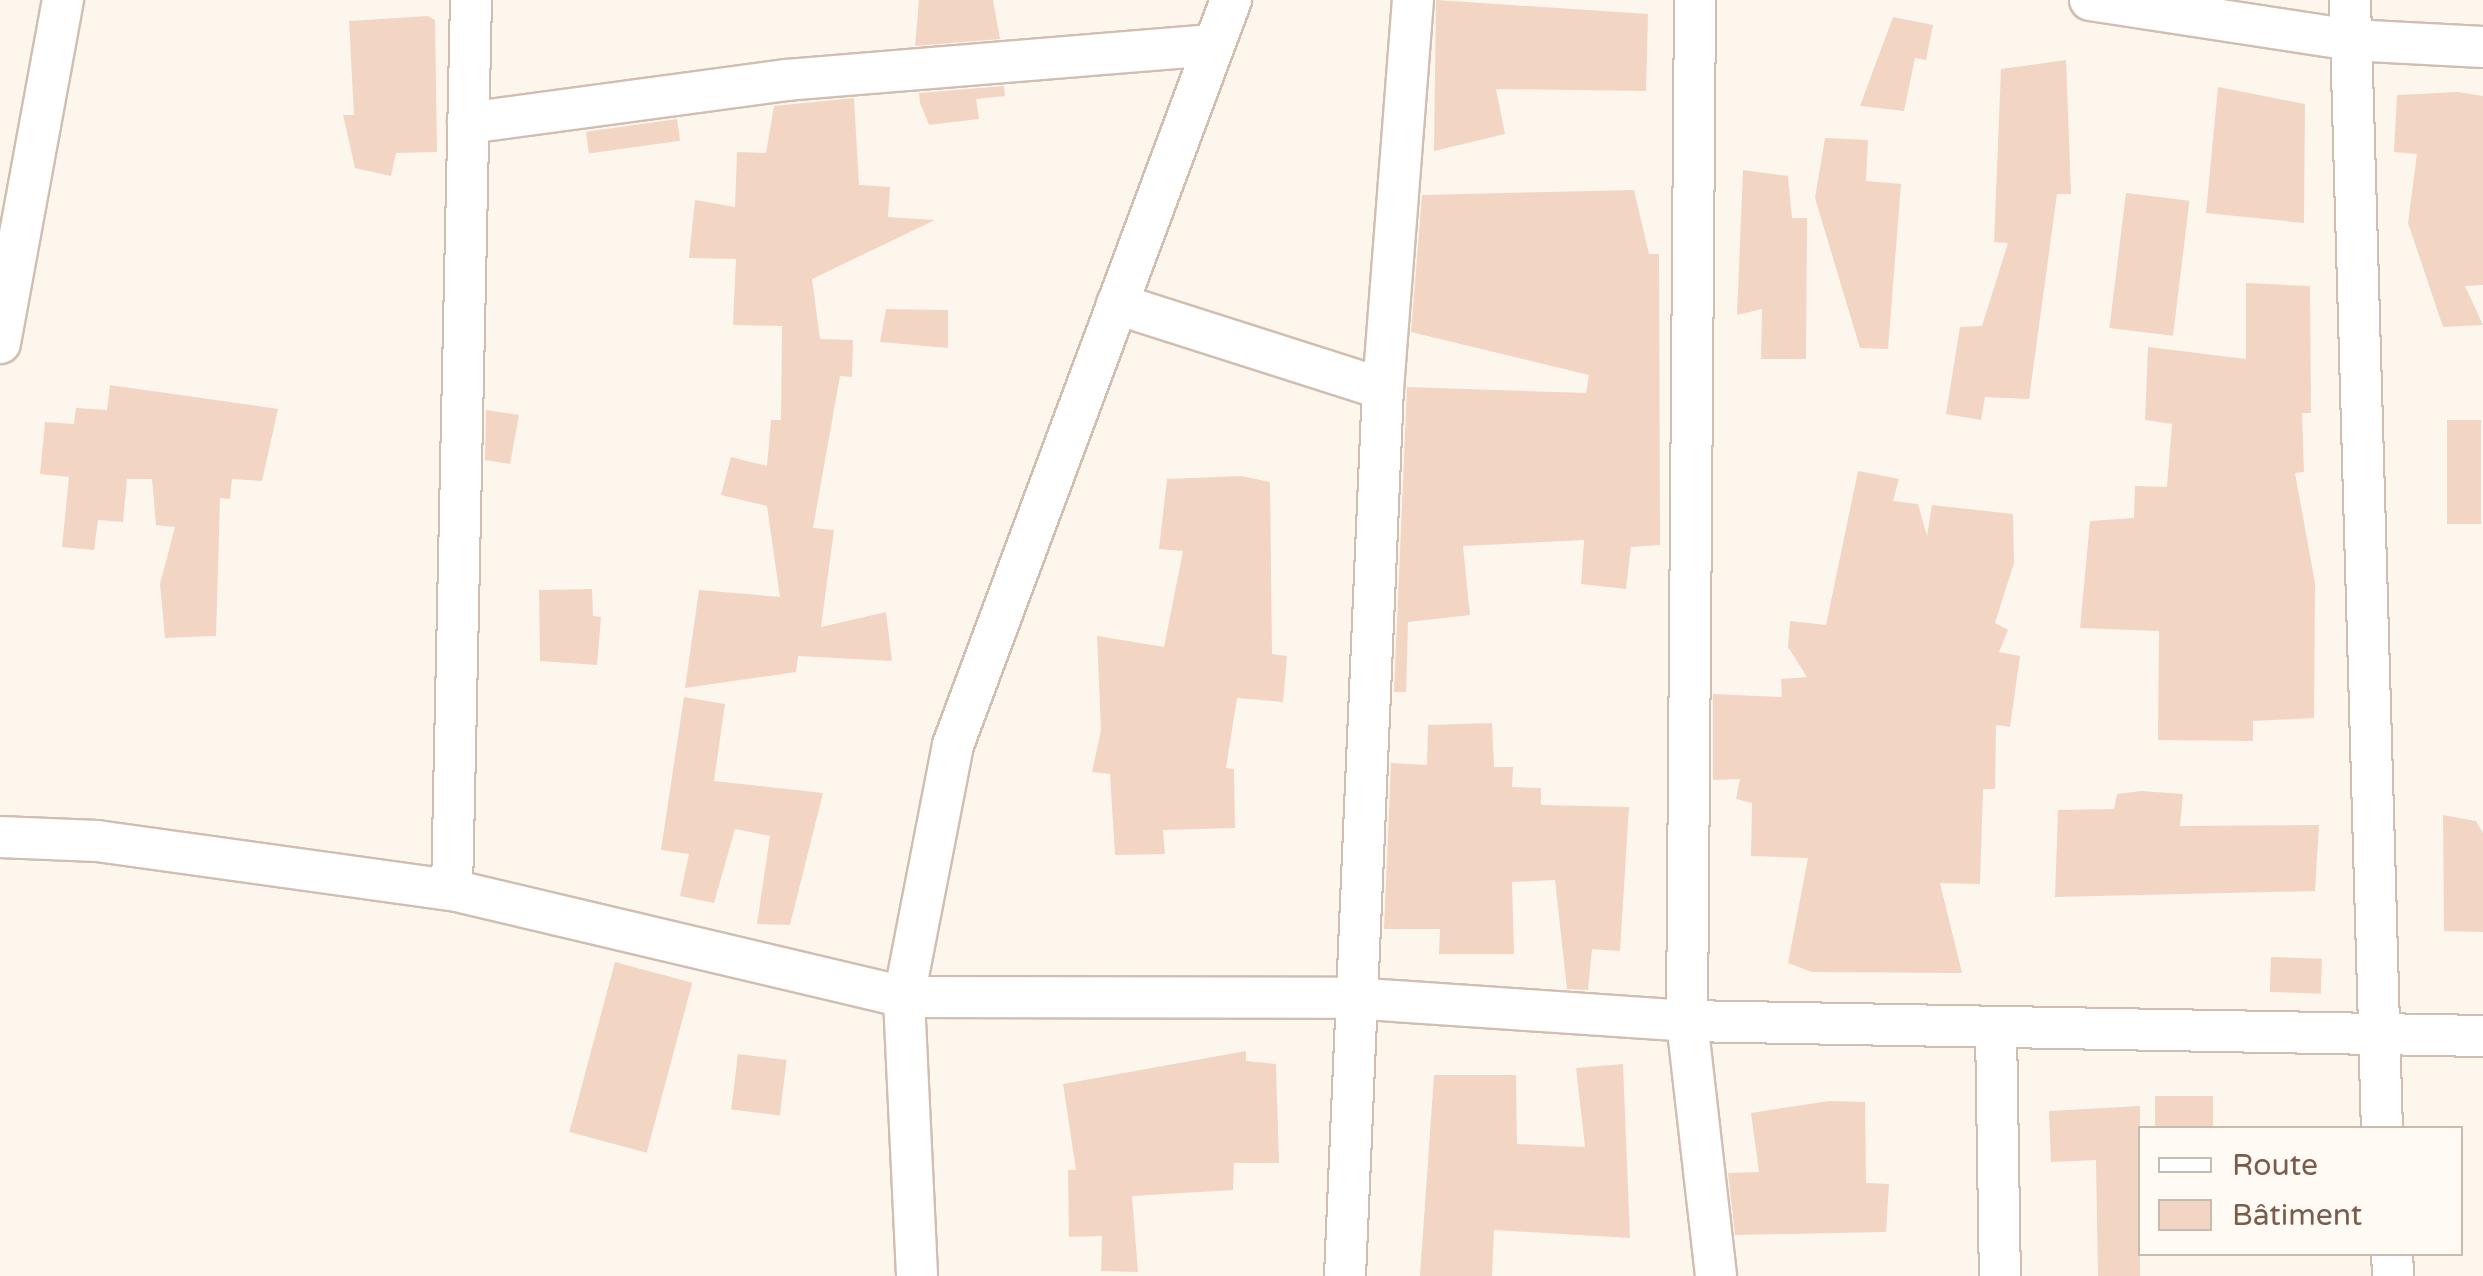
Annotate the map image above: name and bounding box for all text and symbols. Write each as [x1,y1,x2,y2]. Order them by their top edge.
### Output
legend [2138,1126,2463,1256]
text: Route [2232,1147,2318,1184]
text: Bâtiment [2232,1197,2362,1234]

